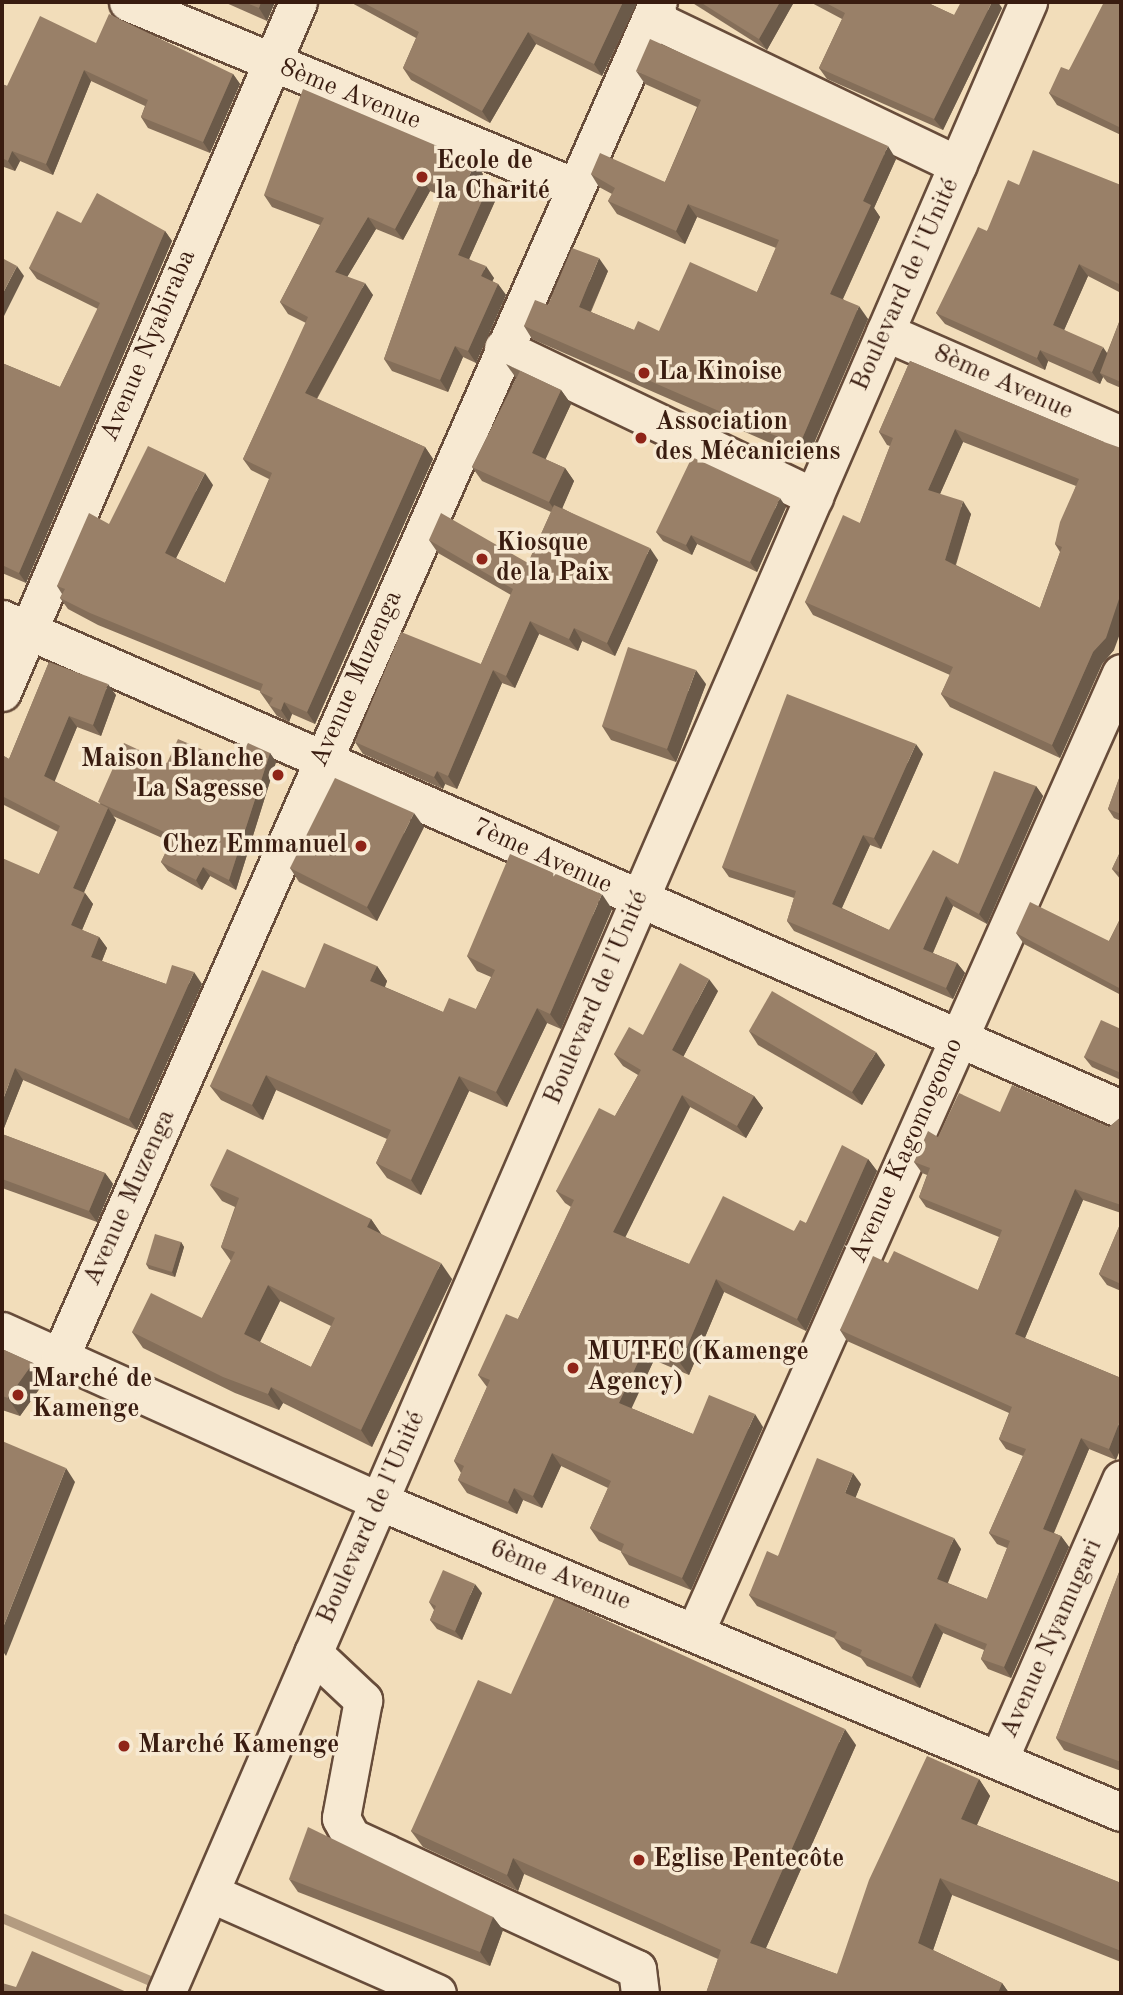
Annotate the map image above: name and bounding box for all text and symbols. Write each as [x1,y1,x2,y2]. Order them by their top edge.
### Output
street label: 8ème Avenue [275,53,425,137]
place label: Ecole de la Charité [436,146,550,208]
marker: Ecole de la Charité [414,169,430,185]
street label: Boulevard de l'Unité [845,174,967,396]
street label: Avenue Nyabiraba [94,245,204,447]
street label: 8ème Avenue [928,338,1078,428]
place label: La Kinoise [658,357,782,389]
marker: La Kinoise [636,365,652,381]
place label: Association des Mécaniciens [655,407,840,468]
marker: Association des Mécaniciens [633,430,649,446]
place label: Kiosque de la Paix [496,528,610,590]
marker: Kiosque de la Paix [474,551,490,567]
street label: Avenue Muzenga [304,586,410,772]
place label: Maison Blanche La Sagesse [81,744,264,806]
marker: Maison Blanche La Sagesse [270,767,286,783]
street label: 7ème Avenue [467,812,617,902]
place label: Chez Emmanuel [162,830,347,862]
marker: Chez Emmanuel [353,838,369,854]
street label: Boulevard de l'Unité [538,886,656,1110]
street label: Avenue Kagomogomo [843,1034,971,1268]
street label: Avenue Muzenga [77,1105,183,1291]
place label: MUTEC (Kamenge Agency) [587,1337,809,1398]
marker: MUTEC (Kamenge Agency) [565,1360,581,1376]
place label: Marché de Kamenge [32,1364,152,1426]
marker: Marché de Kamenge [10,1387,26,1403]
street label: Boulevard de l'Unité [311,1407,433,1629]
street label: 6ème Avenue [485,1534,635,1618]
street label: Avenue Nyamugari [994,1535,1110,1743]
place label: Marché Kamenge [138,1730,339,1762]
marker: Marché Kamenge [116,1738,132,1754]
place label: Eglise Pentecôte [653,1844,844,1876]
marker: Eglise Pentecôte [631,1852,647,1868]

